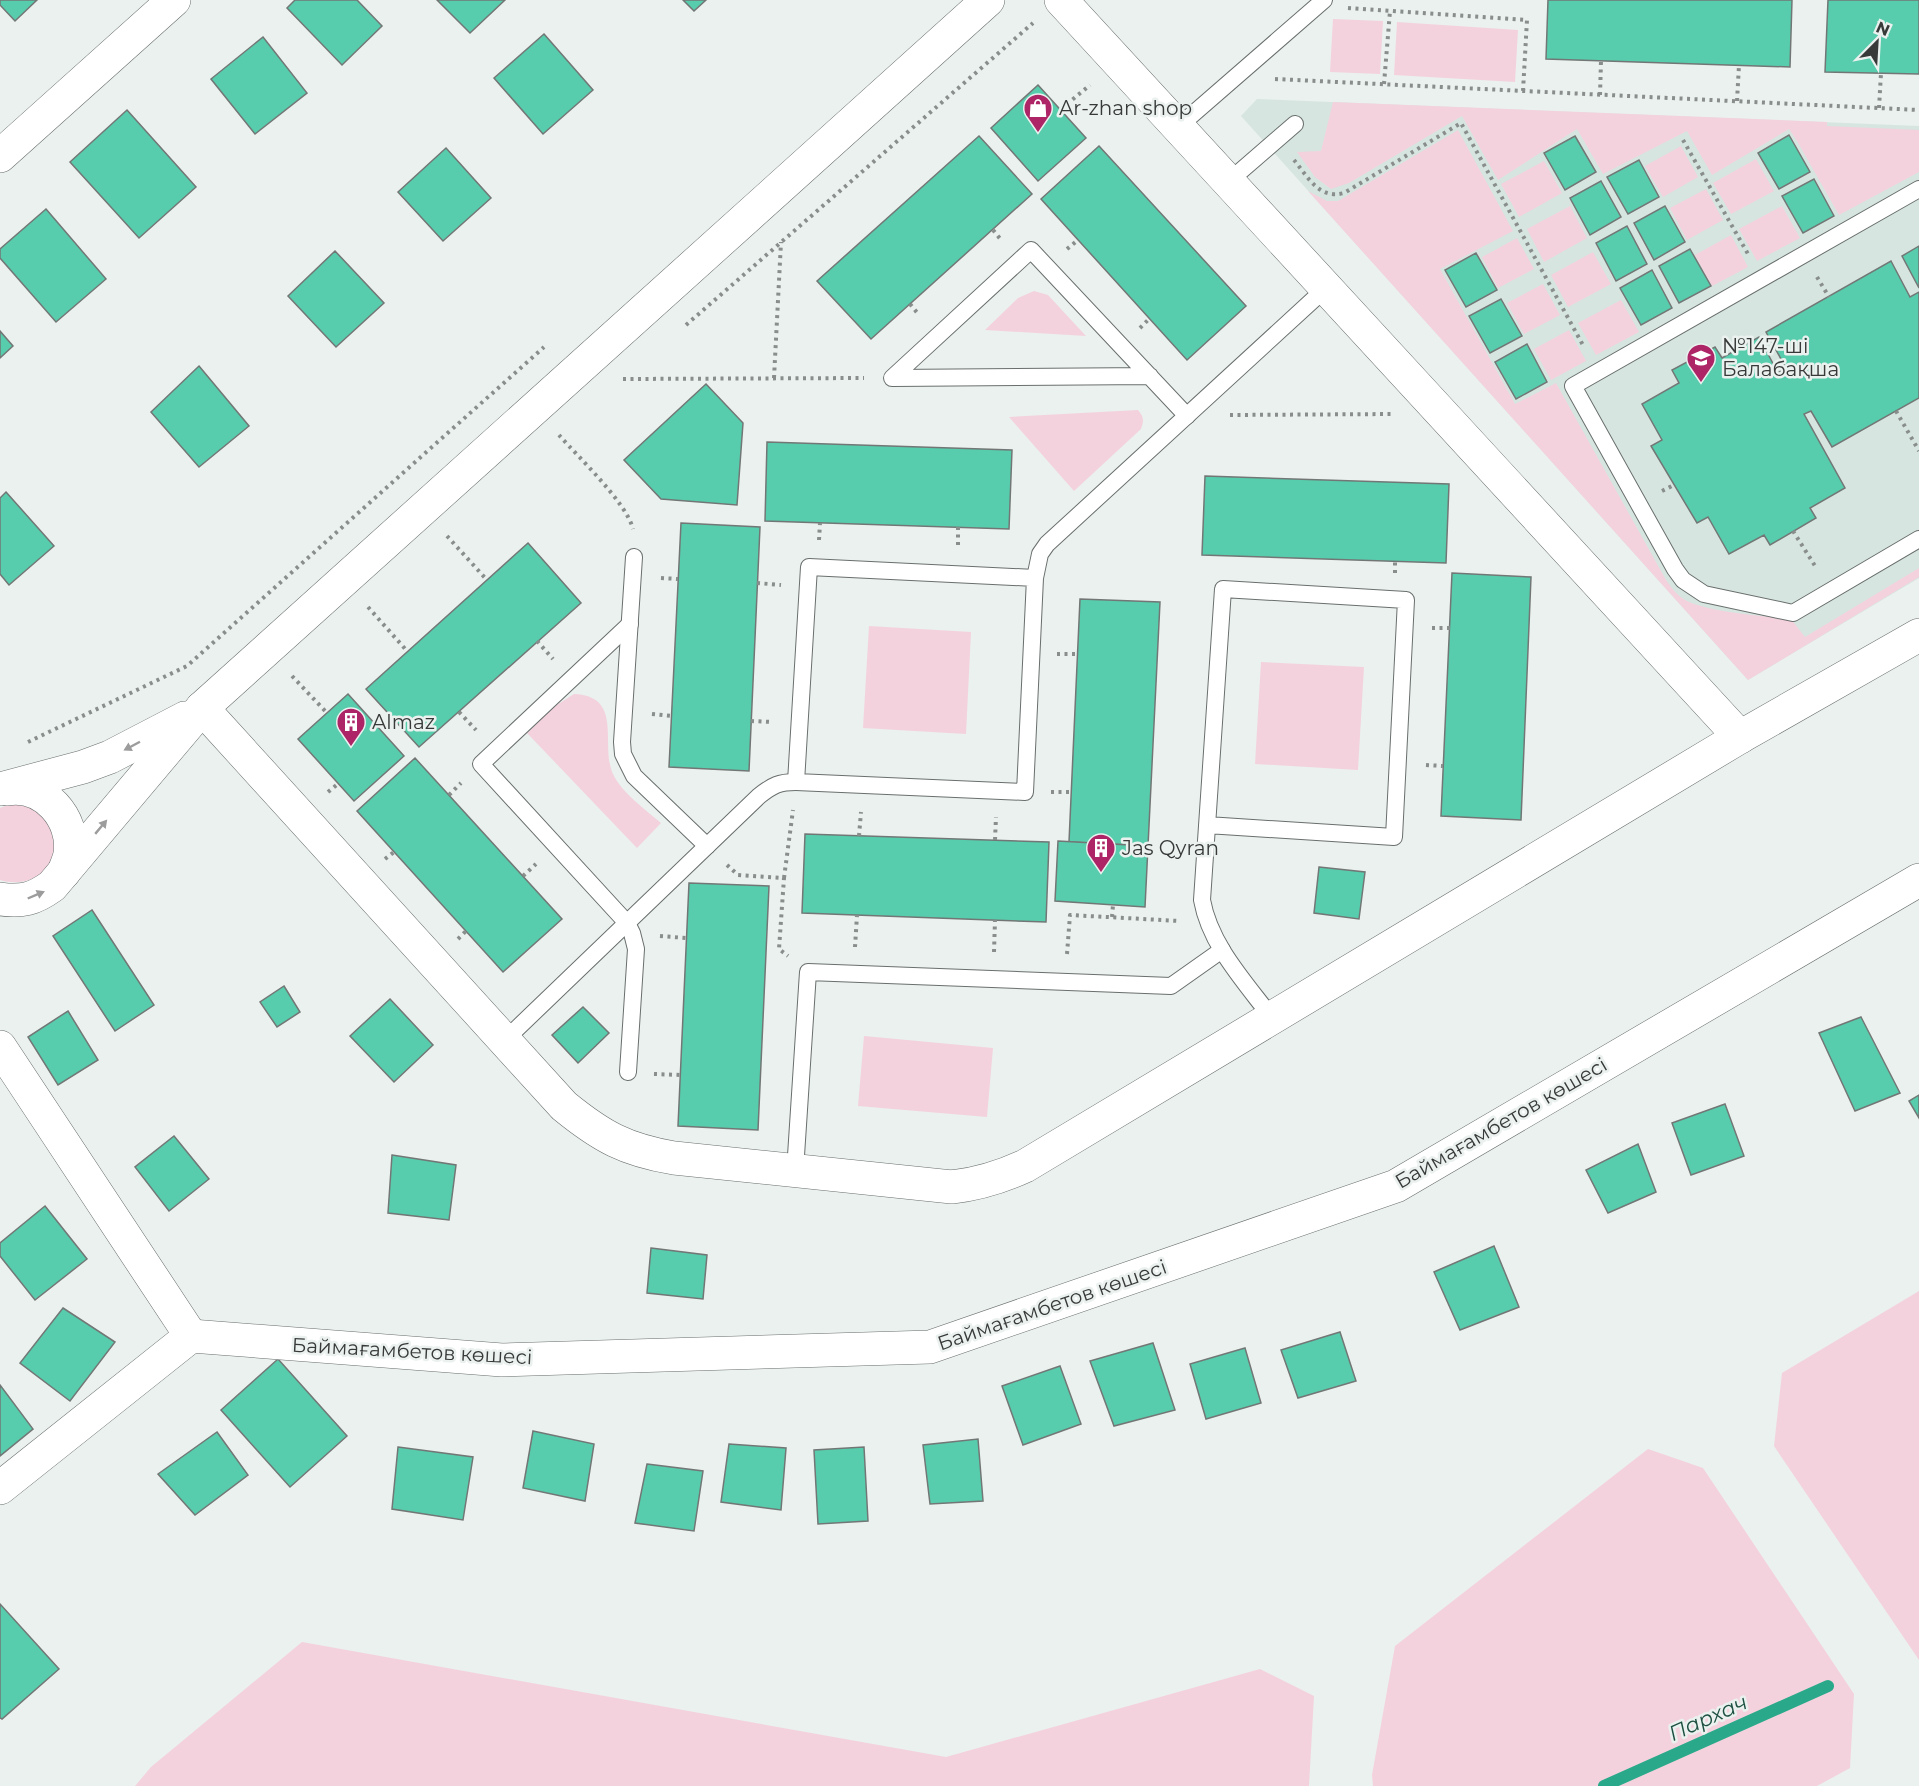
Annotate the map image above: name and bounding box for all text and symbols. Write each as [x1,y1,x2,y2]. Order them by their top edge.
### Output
north arrow [1847,12,1907,72]
text: N [1873,17,1893,40]
shop icon: Ar-zhan shop [1022,92,1054,134]
place label: Ar-zhan shop [1059,96,1192,120]
place label: №147-ші Балабақша [1722,334,1839,381]
school or university icon: №147-ші Балабақша [1685,342,1717,384]
building icon: Almaz [335,706,367,748]
place label: Almaz [372,710,435,734]
one-way arrow [123,741,140,751]
one-way arrow [95,819,108,835]
building icon: Jas Qyran [1085,832,1117,874]
place label: Jas Qyran [1121,836,1219,860]
one-way arrow [27,890,45,900]
street label: Баймағамбетов көшесі [1391,1052,1611,1194]
street label: Баймағамбетов көшесі [934,1254,1170,1356]
street label: Баймағамбетов көшесі [291,1333,533,1369]
water label: Пархач [1665,1689,1751,1746]

